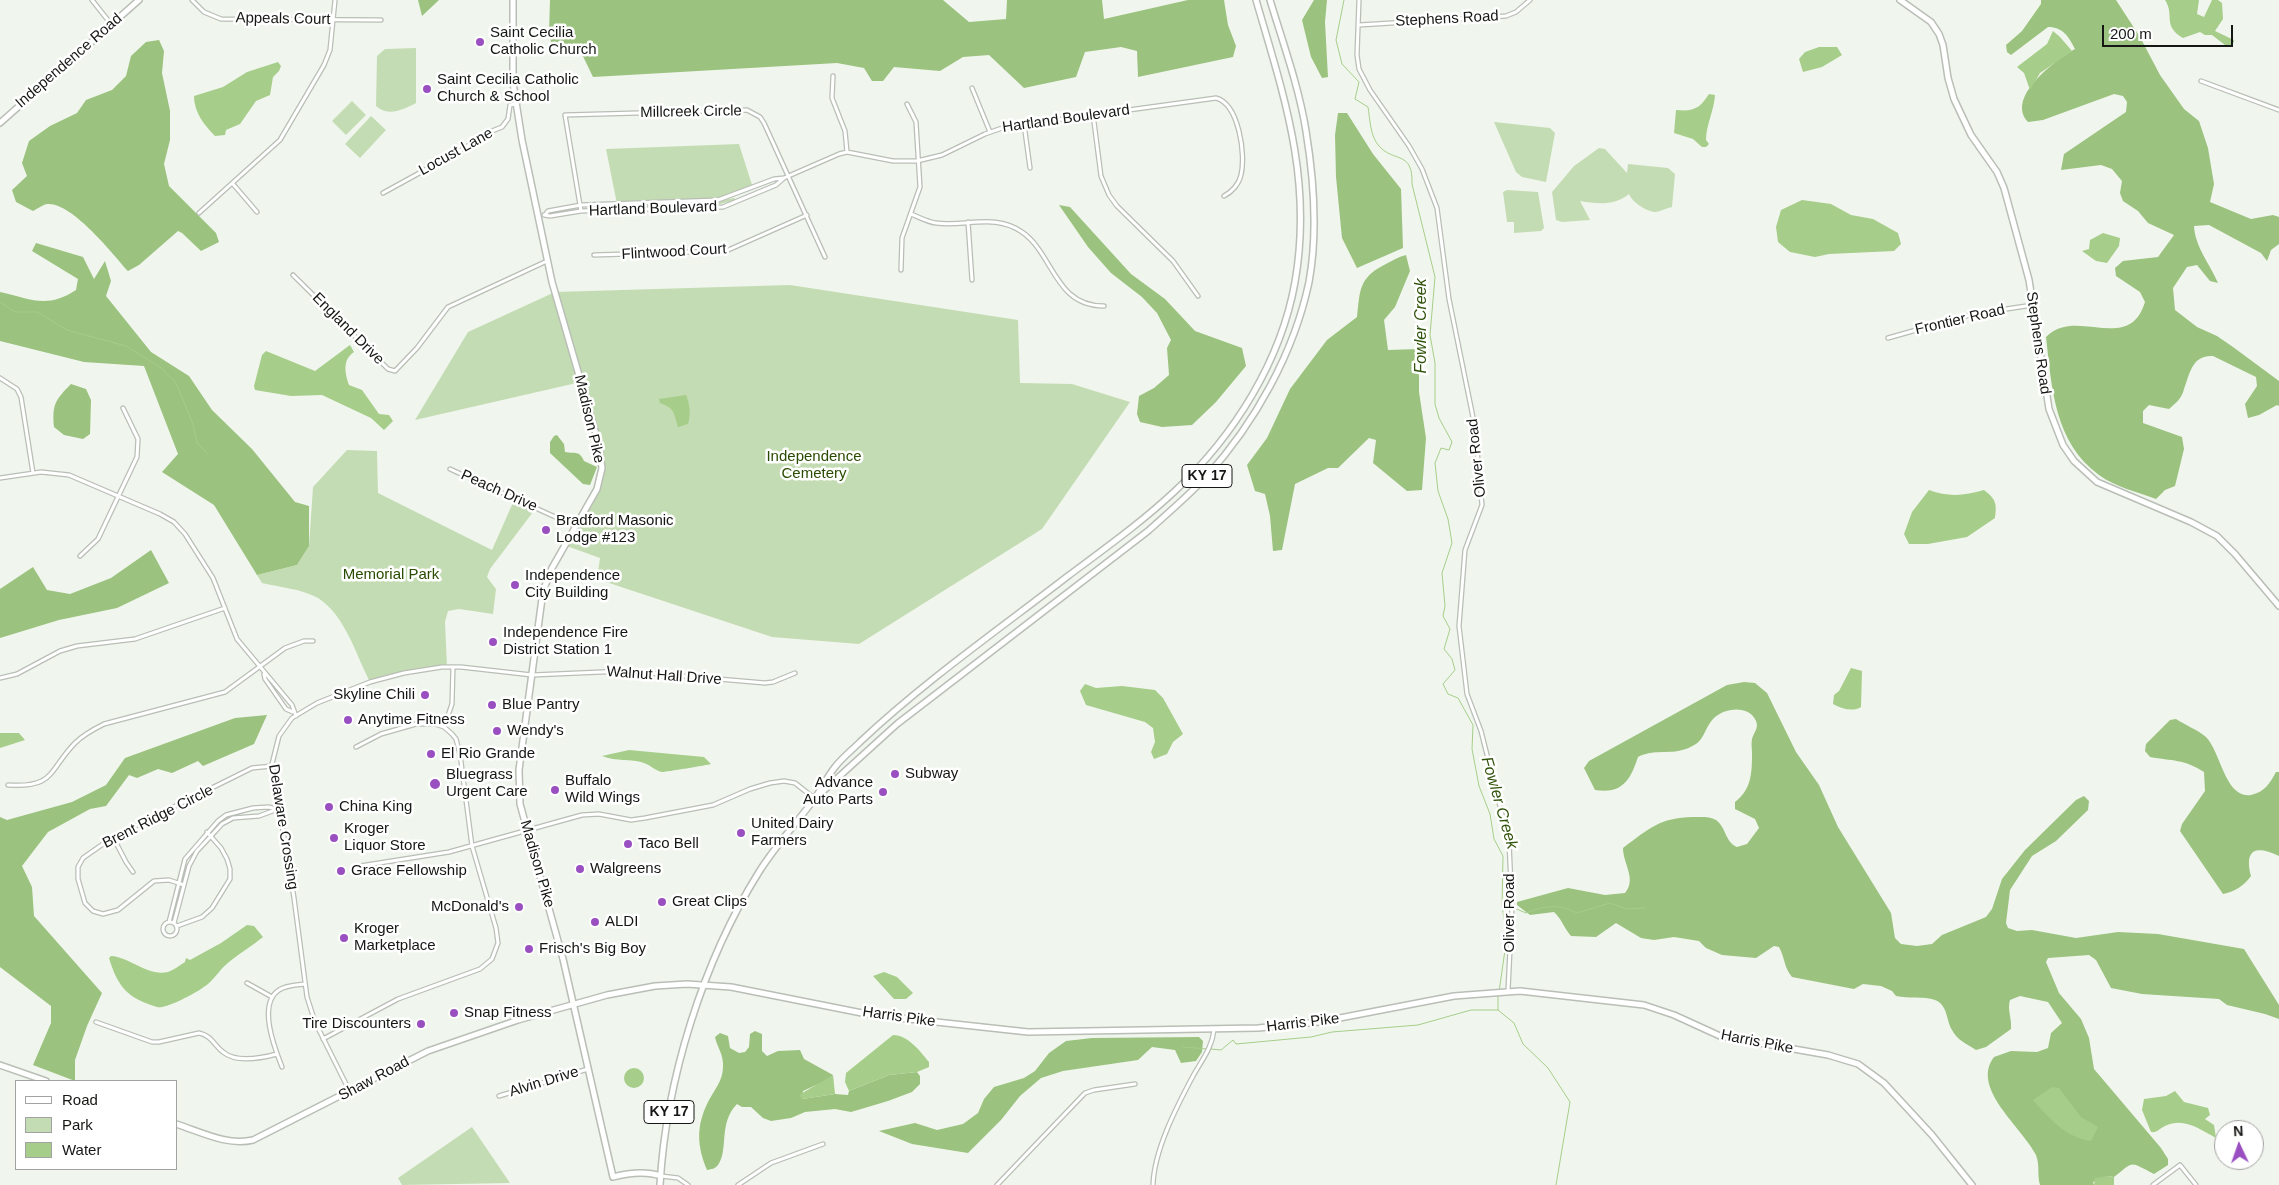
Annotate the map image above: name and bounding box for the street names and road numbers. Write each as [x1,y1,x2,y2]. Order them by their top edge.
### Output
street label: Stephens Road [1395,7,1499,31]
street label: Appeals Court [235,9,331,29]
street label: Independence Road [12,10,126,112]
street label: Hartland Boulevard [1001,101,1131,137]
street label: Millcreek Circle [640,102,742,122]
street label: Locust Lane [416,124,496,180]
street label: Hartland Boulevard [589,198,717,220]
street label: Flintwood Court [621,240,727,264]
street label: England Drive [308,289,388,369]
street label: Stephens Road [2022,291,2054,395]
street label: Frontier Road [1913,301,2007,339]
street label: Madison Pike [570,373,608,465]
street label: Oliver Road [1464,418,1490,498]
road number: KY 17 [1182,464,1232,488]
street label: Peach Drive [458,466,540,516]
street label: Walnut Hall Drive [606,663,722,689]
street label: Delaware Crossing [264,763,302,891]
street label: Brent Ridge Circle [100,781,216,853]
street label: Madison Pike [516,818,558,910]
street label: Oliver Road [1501,873,1519,953]
street label: Harris Pike [861,1003,937,1031]
street label: Harris Pike [1266,1010,1340,1036]
street label: Harris Pike [1719,1026,1795,1058]
street label: Shaw Road [336,1053,412,1105]
street label: Alvin Drive [507,1063,581,1101]
road number: KY 17 [644,1100,694,1124]

